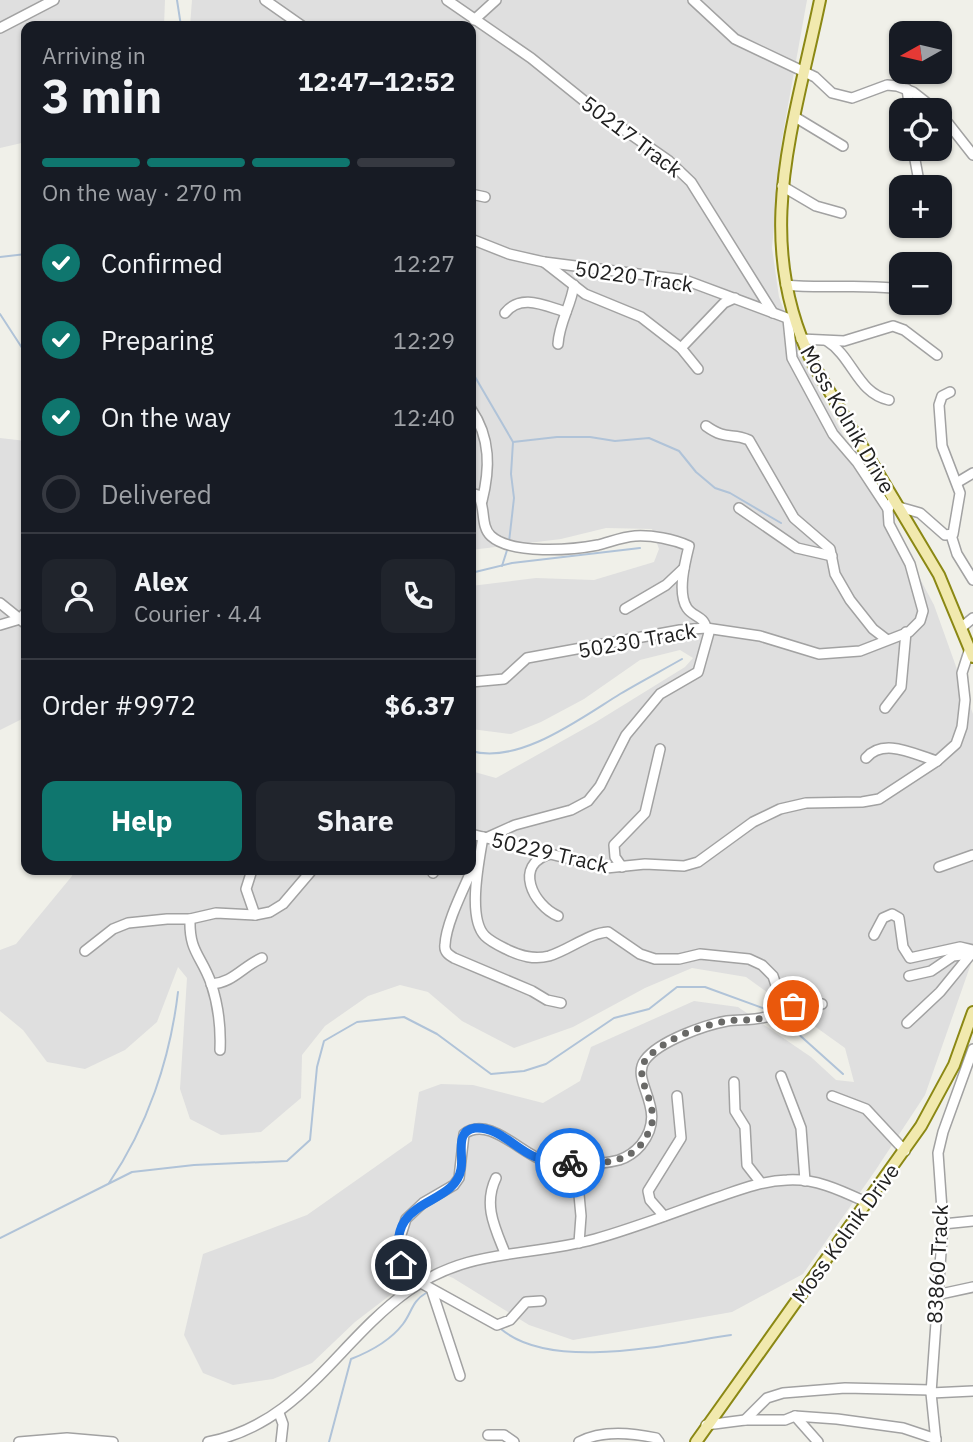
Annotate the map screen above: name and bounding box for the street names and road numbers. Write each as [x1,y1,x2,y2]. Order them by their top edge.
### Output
street label: 50217 Track [576,89,688,183]
street label: 50220 Track [573,254,695,298]
street label: Moss Kolnik Drive [794,340,902,498]
street label: 50230 Track [576,616,698,664]
street label: 50229 Track [489,825,611,879]
street label: Moss Kolnik Drive [785,1157,905,1309]
street label: 83860 Track [920,1204,954,1324]

